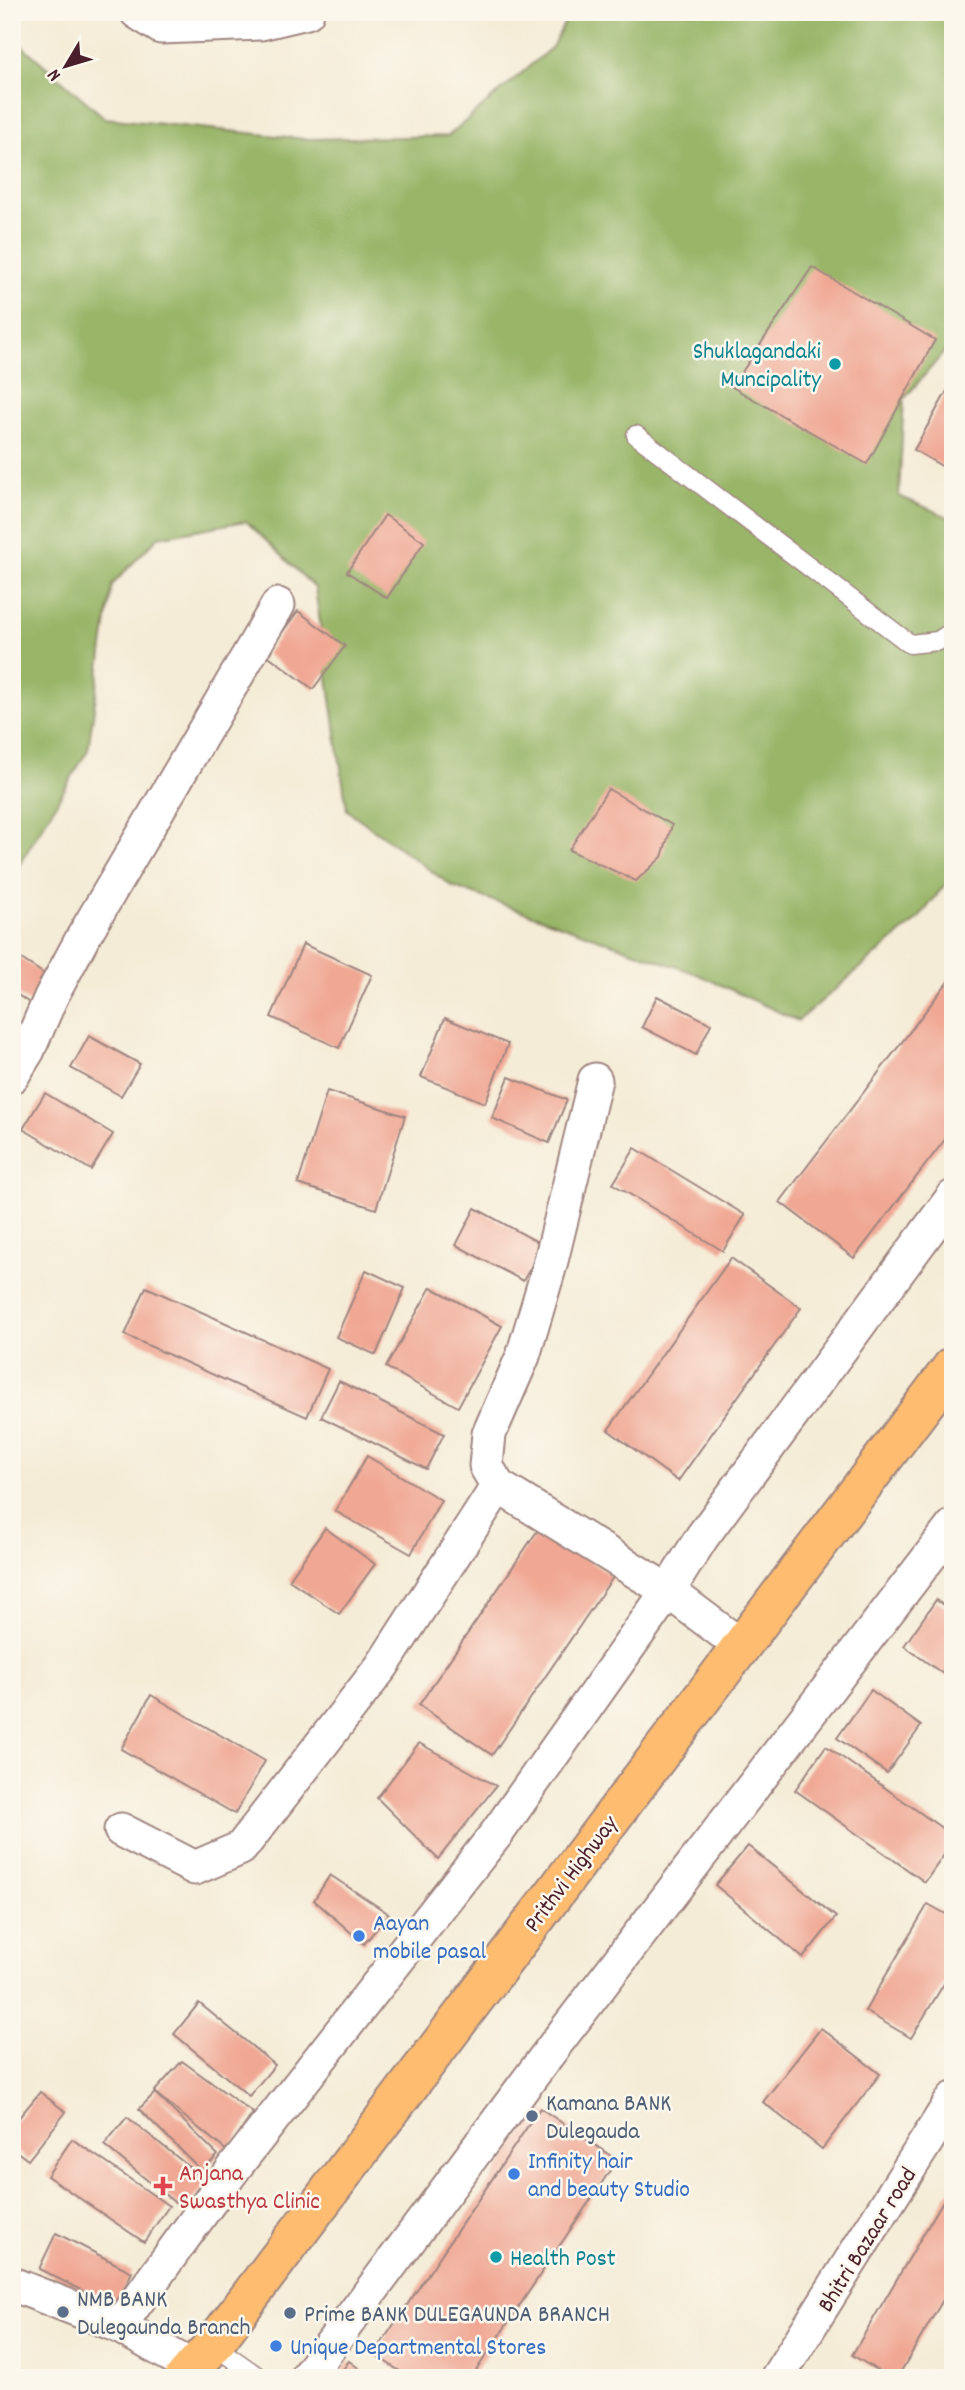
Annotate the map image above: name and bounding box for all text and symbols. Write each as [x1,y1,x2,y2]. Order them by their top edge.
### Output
north arrow [32,32,102,102]
text: N [42,62,69,86]
place label: Shuklagandaki Muncipality [693,336,822,398]
marker: Shuklagandaki Muncipality [827,356,843,372]
street label: Prithvi Highway [517,1808,628,1940]
place label: Aayan mobile pasal [373,1908,486,1970]
marker: Aayan mobile pasal [351,1928,367,1944]
place label: Kamana BANK Dulegauda [546,2088,671,2150]
marker: Kamana BANK Dulegauda [524,2108,540,2124]
place label: Infinity hair and beauty Studio [528,2146,690,2208]
place label: Anjana Swasthya Clinic [179,2158,320,2220]
street label: Bhitri Bazaar road [810,2162,927,2320]
marker: Infinity hair and beauty Studio [506,2166,522,2182]
marker: Anjana Swasthya Clinic [153,2176,173,2196]
place label: Health Post [510,2243,616,2277]
marker: Health Post [488,2249,504,2265]
place label: NMB BANK Dulegaunda Branch [77,2284,250,2346]
place label: Prime BANK DULEGAUNDA BRANCH [304,2299,610,2333]
marker: NMB BANK Dulegaunda Branch [55,2304,71,2320]
marker: Prime BANK DULEGAUNDA BRANCH [282,2305,298,2321]
place label: Unique Departmental Stores [290,2332,546,2366]
marker: Unique Departmental Stores [268,2338,284,2354]

